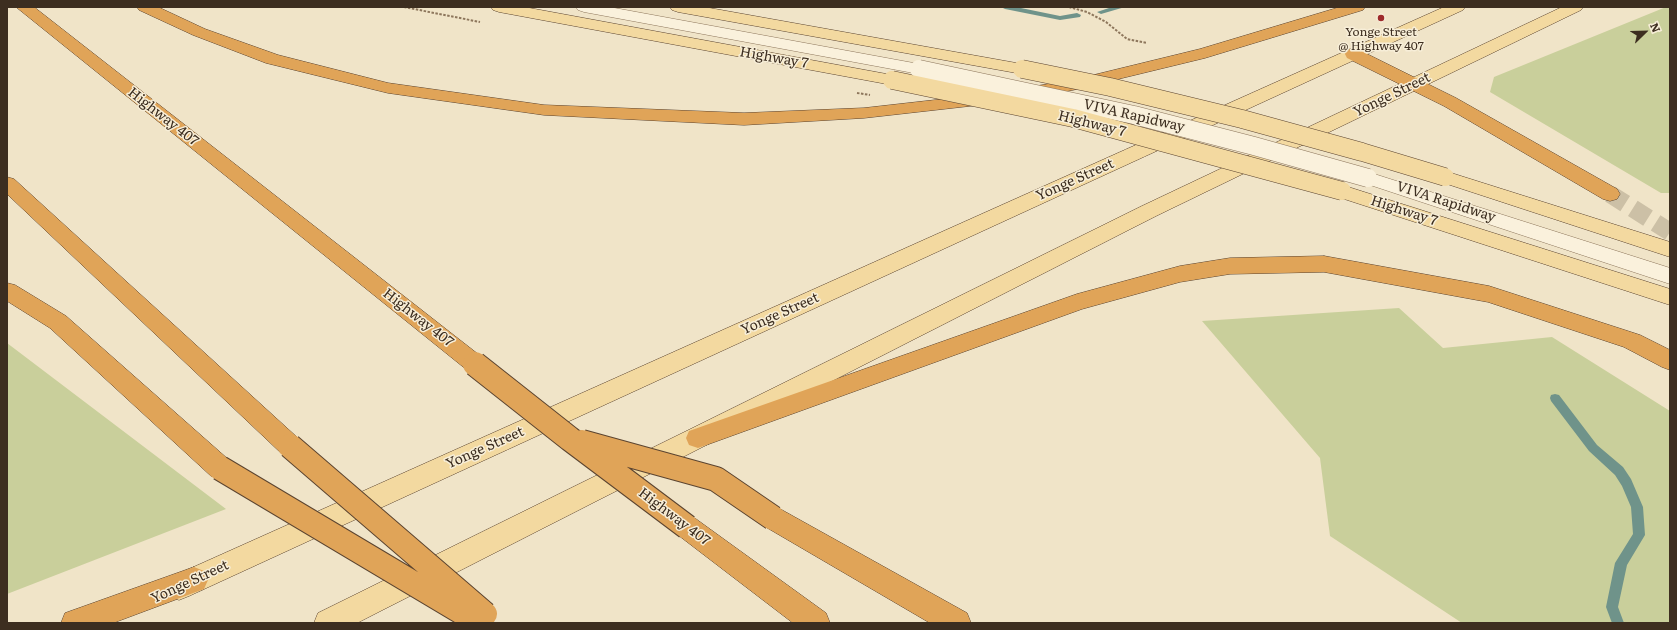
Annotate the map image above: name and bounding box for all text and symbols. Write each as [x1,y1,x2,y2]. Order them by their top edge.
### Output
north arrow [1625,12,1665,52]
marker: Yonge Street @ Highway 407 [1376,13,1386,23]
text: N [1647,20,1665,35]
place label: Yonge Street @ Highway 407 [1338,25,1424,53]
street label: Highway 7 [738,44,810,72]
street label: Yonge Street [1351,69,1433,121]
street label: Highway 407 [124,84,202,150]
street label: VIVA Rapidway [1082,96,1186,136]
street label: Highway 7 [1056,107,1128,141]
street label: Yonge Street [1033,155,1117,205]
street label: VIVA Rapidway [1394,178,1498,226]
street label: Highway 7 [1368,192,1440,230]
street label: Highway 407 [379,285,457,351]
street label: Yonge Street [738,289,822,339]
street label: Yonge Street [443,423,527,473]
street label: Highway 407 [635,485,713,549]
street label: Yonge Street [149,557,231,607]

